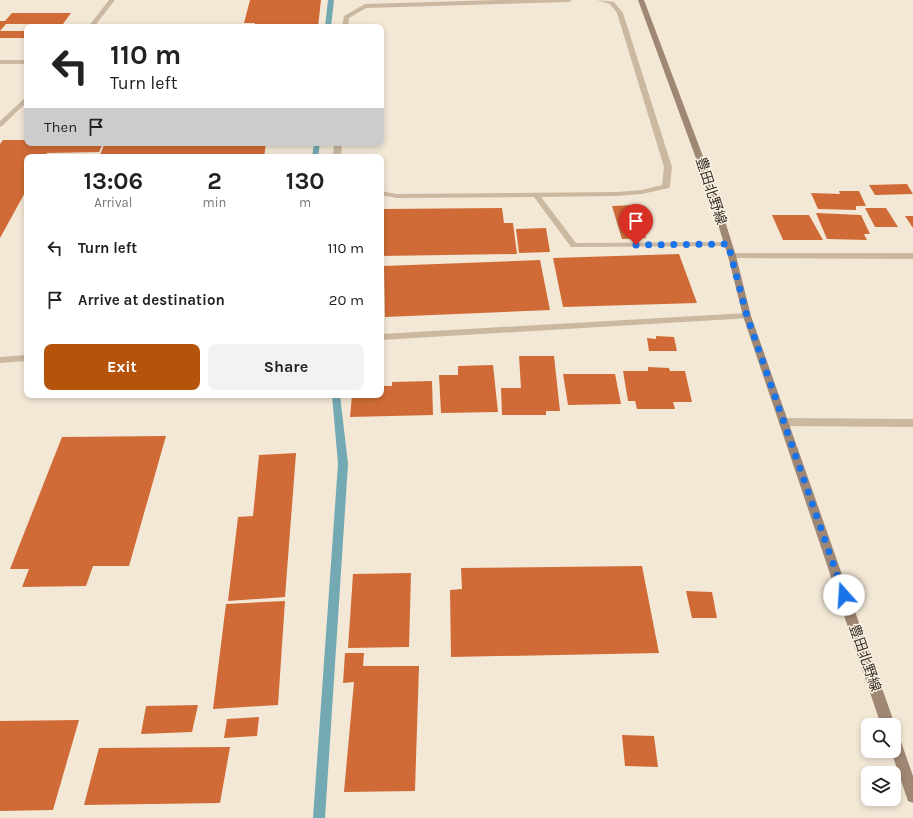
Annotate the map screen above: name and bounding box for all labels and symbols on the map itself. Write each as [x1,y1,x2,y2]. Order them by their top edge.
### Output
street label: 豊田北野線 [692,155,730,227]
pin [619,204,653,245]
position arrow [823,574,865,616]
street label: 豊田北野線 [846,622,884,694]

